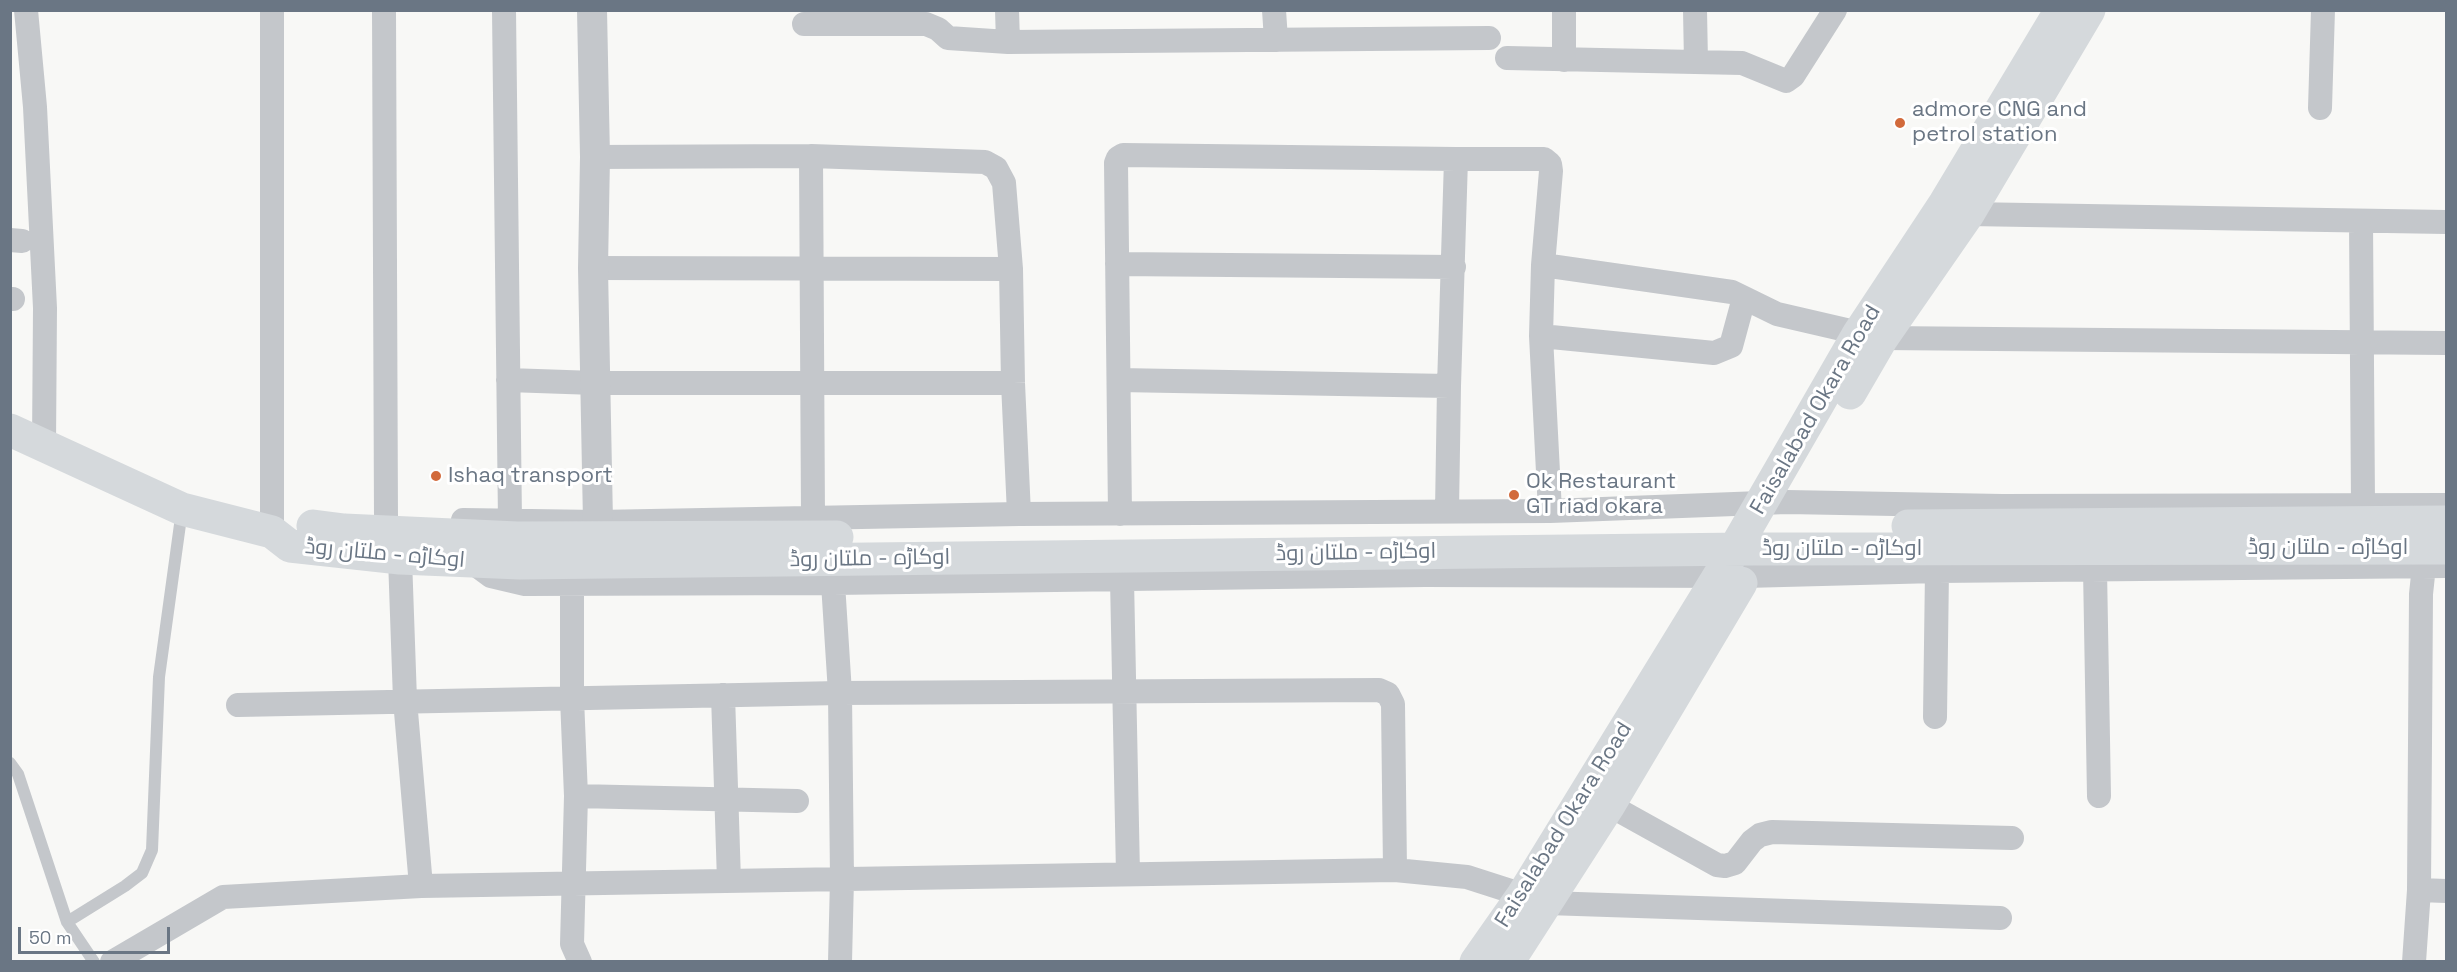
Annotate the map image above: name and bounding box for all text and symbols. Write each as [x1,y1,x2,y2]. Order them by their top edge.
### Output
place label: admore CNG and petrol station [1912,97,2087,148]
marker: admore CNG and petrol station [1893,116,1907,130]
street label: Faisalabad Okara Road [1745,301,1887,519]
place label: Ishaq transport [448,463,613,489]
marker: Ishaq transport [429,469,443,483]
place label: Ok Restaurant GT riad okara [1526,469,1676,520]
marker: Ok Restaurant GT riad okara [1507,488,1521,502]
street label: اوکاڑہ - ملتان روڈ [304,534,466,574]
street label: اوکاڑہ - ملتان روڈ [2248,535,2408,561]
street label: اوکاڑہ - ملتان روڈ [1762,536,1922,562]
street label: اوکاڑہ - ملتان روڈ [1275,538,1437,568]
street label: اوکاڑہ - ملتان روڈ [789,544,951,574]
street label: Faisalabad Okara Road [1490,717,1638,933]
scale bar [21,915,172,953]
text: 50 m [29,926,71,949]

